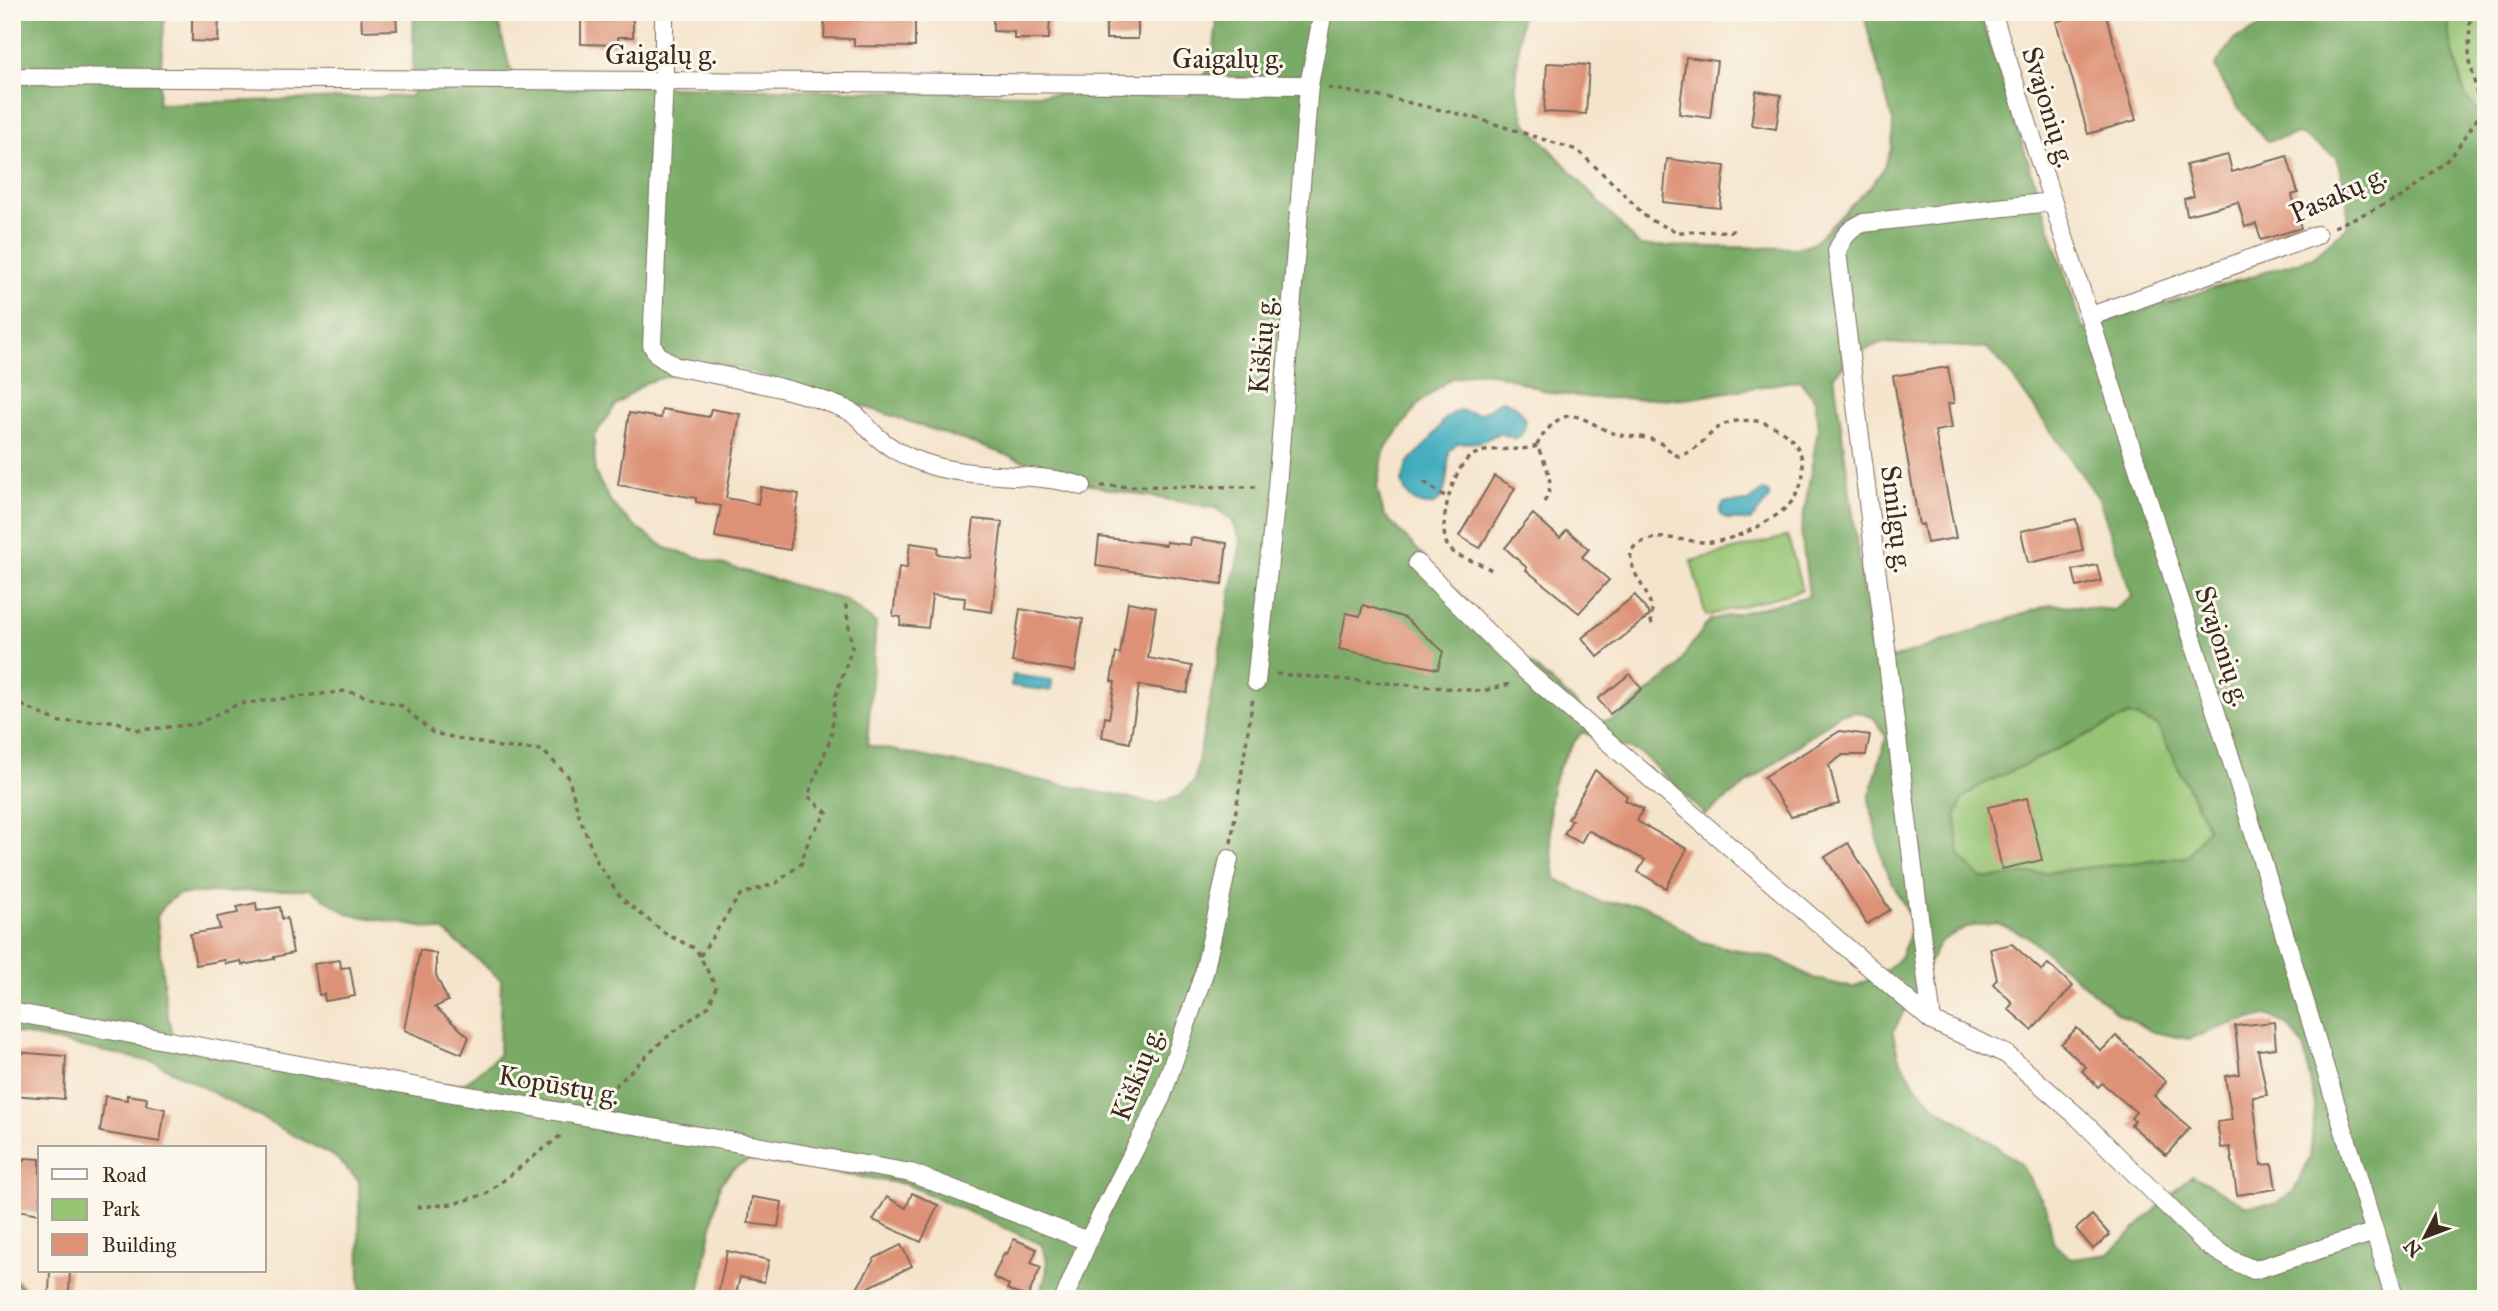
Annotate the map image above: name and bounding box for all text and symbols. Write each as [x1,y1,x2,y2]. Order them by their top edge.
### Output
street label: Gaigalų g. [605,37,717,72]
street label: Gaigalų g. [1172,41,1284,76]
street label: Svajonių g. [2014,42,2084,172]
street label: Pasakų g. [2284,157,2392,231]
street label: Kiškių g. [1240,295,1284,395]
street label: Smilgų g. [1873,463,1921,575]
street label: Svajonių g. [2187,581,2259,711]
street label: Kiškių g. [1102,1022,1172,1126]
street label: Kopūstų g. [496,1057,622,1113]
legend [38,1146,266,1272]
text: Road [102,1162,147,1188]
text: Park [102,1196,140,1222]
north arrow [2390,1202,2460,1272]
text: Building [102,1232,176,1258]
text: N [2399,1234,2427,1262]

